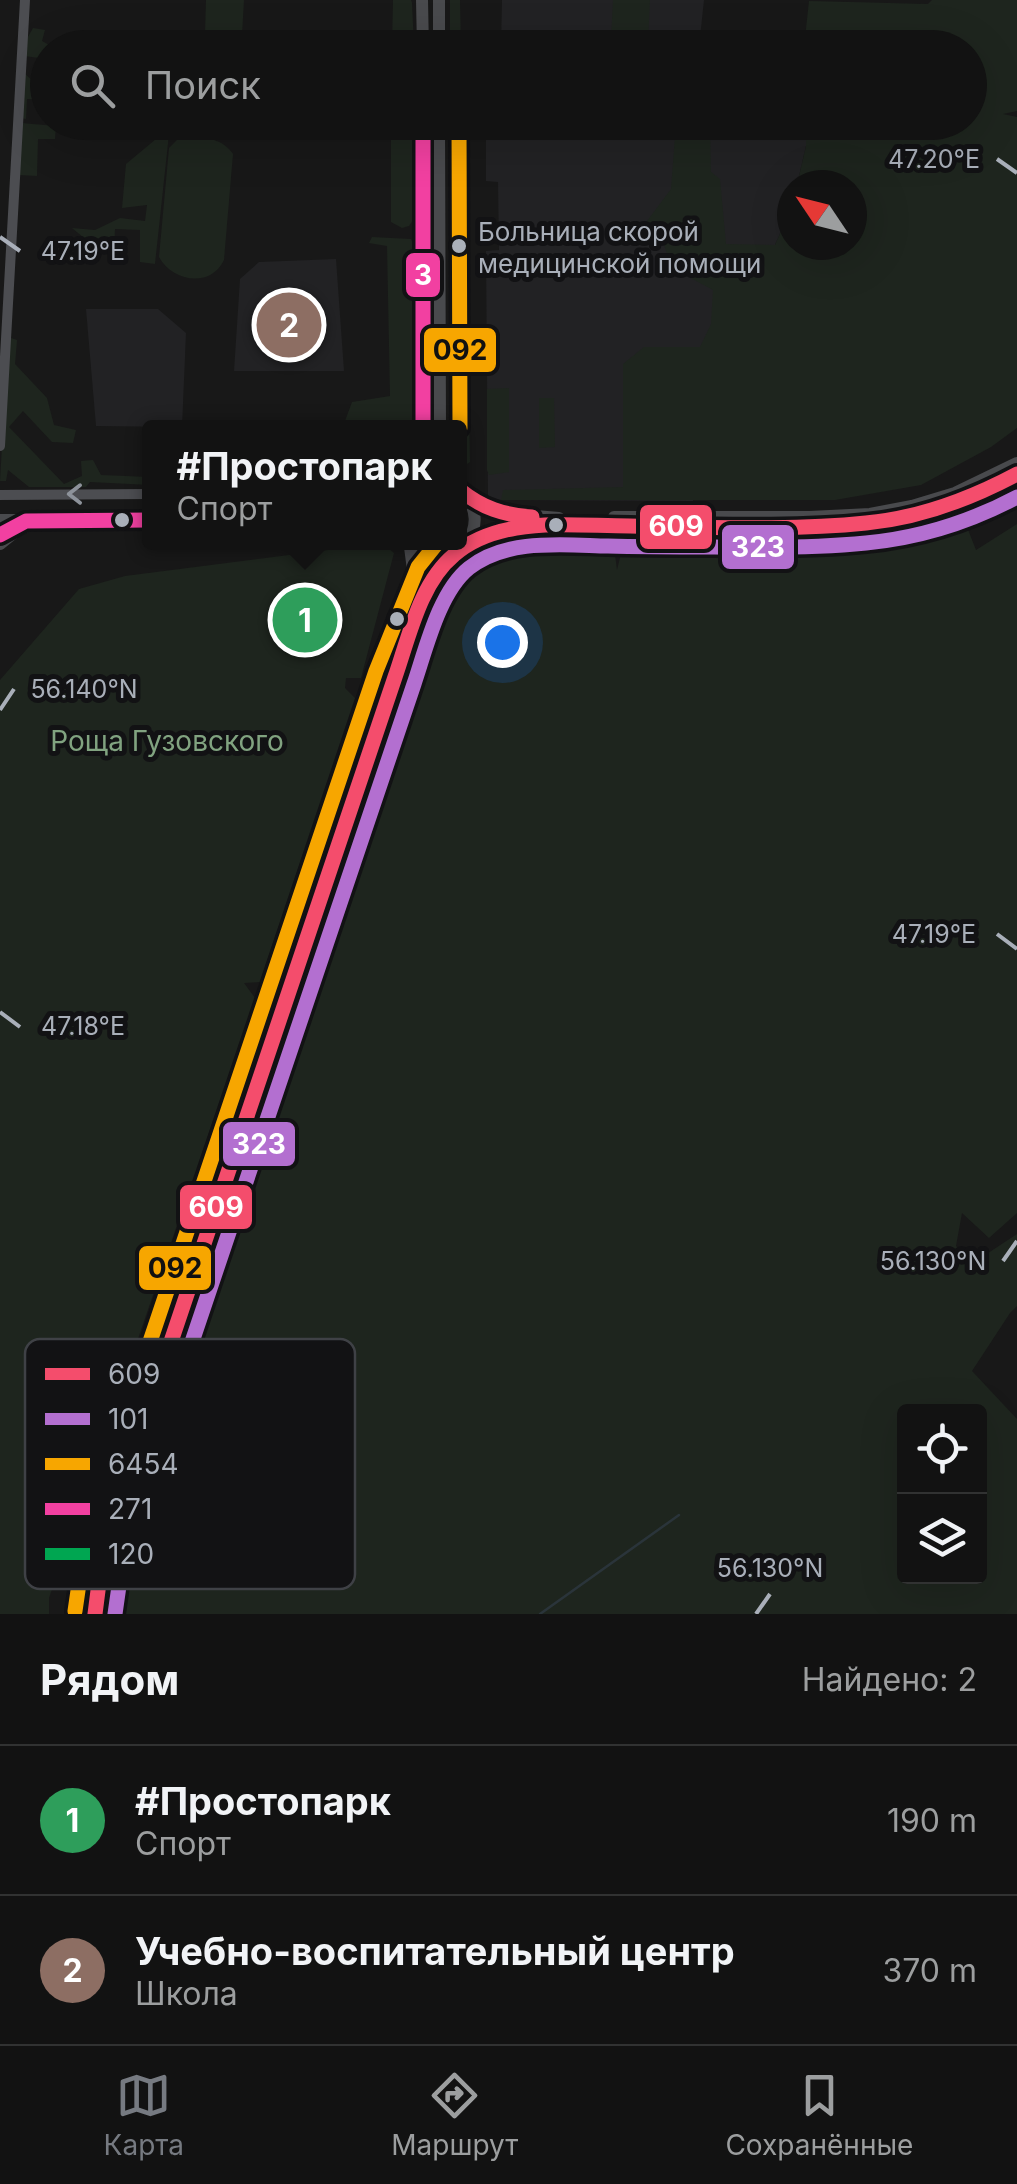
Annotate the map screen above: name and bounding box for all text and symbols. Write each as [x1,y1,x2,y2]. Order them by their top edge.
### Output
search box [30,30,987,140]
icon: search [65,58,120,113]
text: Поиск [145,62,261,108]
text: 47.20°E [888,144,980,174]
north arrow [777,170,867,260]
place label: Больница скорой медицинской помощи [478,216,761,279]
text: 47.19°E [41,236,125,266]
marker: Больница скорой медицинской помощи [449,236,469,256]
line badge: 3 [404,251,442,299]
text: 3 [414,258,432,292]
pin: 2 [256,288,322,362]
line badge: 092 [422,326,498,374]
text: 092 [433,333,487,367]
popup [142,420,467,550]
text: #Простопарк [177,443,432,489]
one-way arrow [67,483,82,505]
text: Спорт [177,489,272,528]
line badge: 609 [638,503,714,551]
text: 609 [648,509,704,543]
unlabelled marker [112,510,132,530]
unlabelled marker [546,515,566,535]
line badge: 323 [720,523,796,571]
text: 323 [731,530,785,564]
pin: 1 [272,582,338,658]
unlabelled marker [387,609,407,629]
your location [477,617,528,668]
text: 56.140°N [30,674,138,704]
park label: Роща Гузовского [50,724,284,758]
text: 47.19°E [892,919,976,949]
text: 47.18°E [41,1011,125,1041]
line badge: 323 [221,1120,297,1168]
text: 323 [232,1127,286,1161]
line badge: 609 [178,1183,254,1231]
text: 609 [188,1190,244,1224]
line badge: 092 [137,1244,213,1292]
text: 56.130°N [880,1246,986,1276]
text: 092 [148,1251,202,1285]
legend [25,1339,355,1589]
text: 609 [108,1357,160,1391]
text: 101 [108,1402,148,1436]
map controls [897,1404,987,1584]
button: locate [897,1404,987,1494]
text: 6454 [108,1447,179,1481]
text: 271 [108,1492,152,1526]
button: layers [897,1494,987,1584]
text: 120 [108,1537,154,1571]
text: 56.130°N [717,1553,823,1583]
text: Рядом [40,1654,179,1705]
text: Найдено: 2 [802,1660,977,1699]
text: #Простопарк [135,1778,391,1824]
text: 1 [66,1801,79,1840]
text: 190 m [887,1801,977,1840]
text: Спорт [135,1824,231,1863]
text: Учебно-воспитательный центр [135,1928,735,1974]
text: 2 [62,1951,83,1990]
text: 370 m [882,1951,977,1990]
text: Школа [135,1974,238,2013]
tab: Карта [104,2068,184,2162]
tab: Маршрут [391,2068,518,2162]
tab: Сохранённые [725,2068,913,2162]

